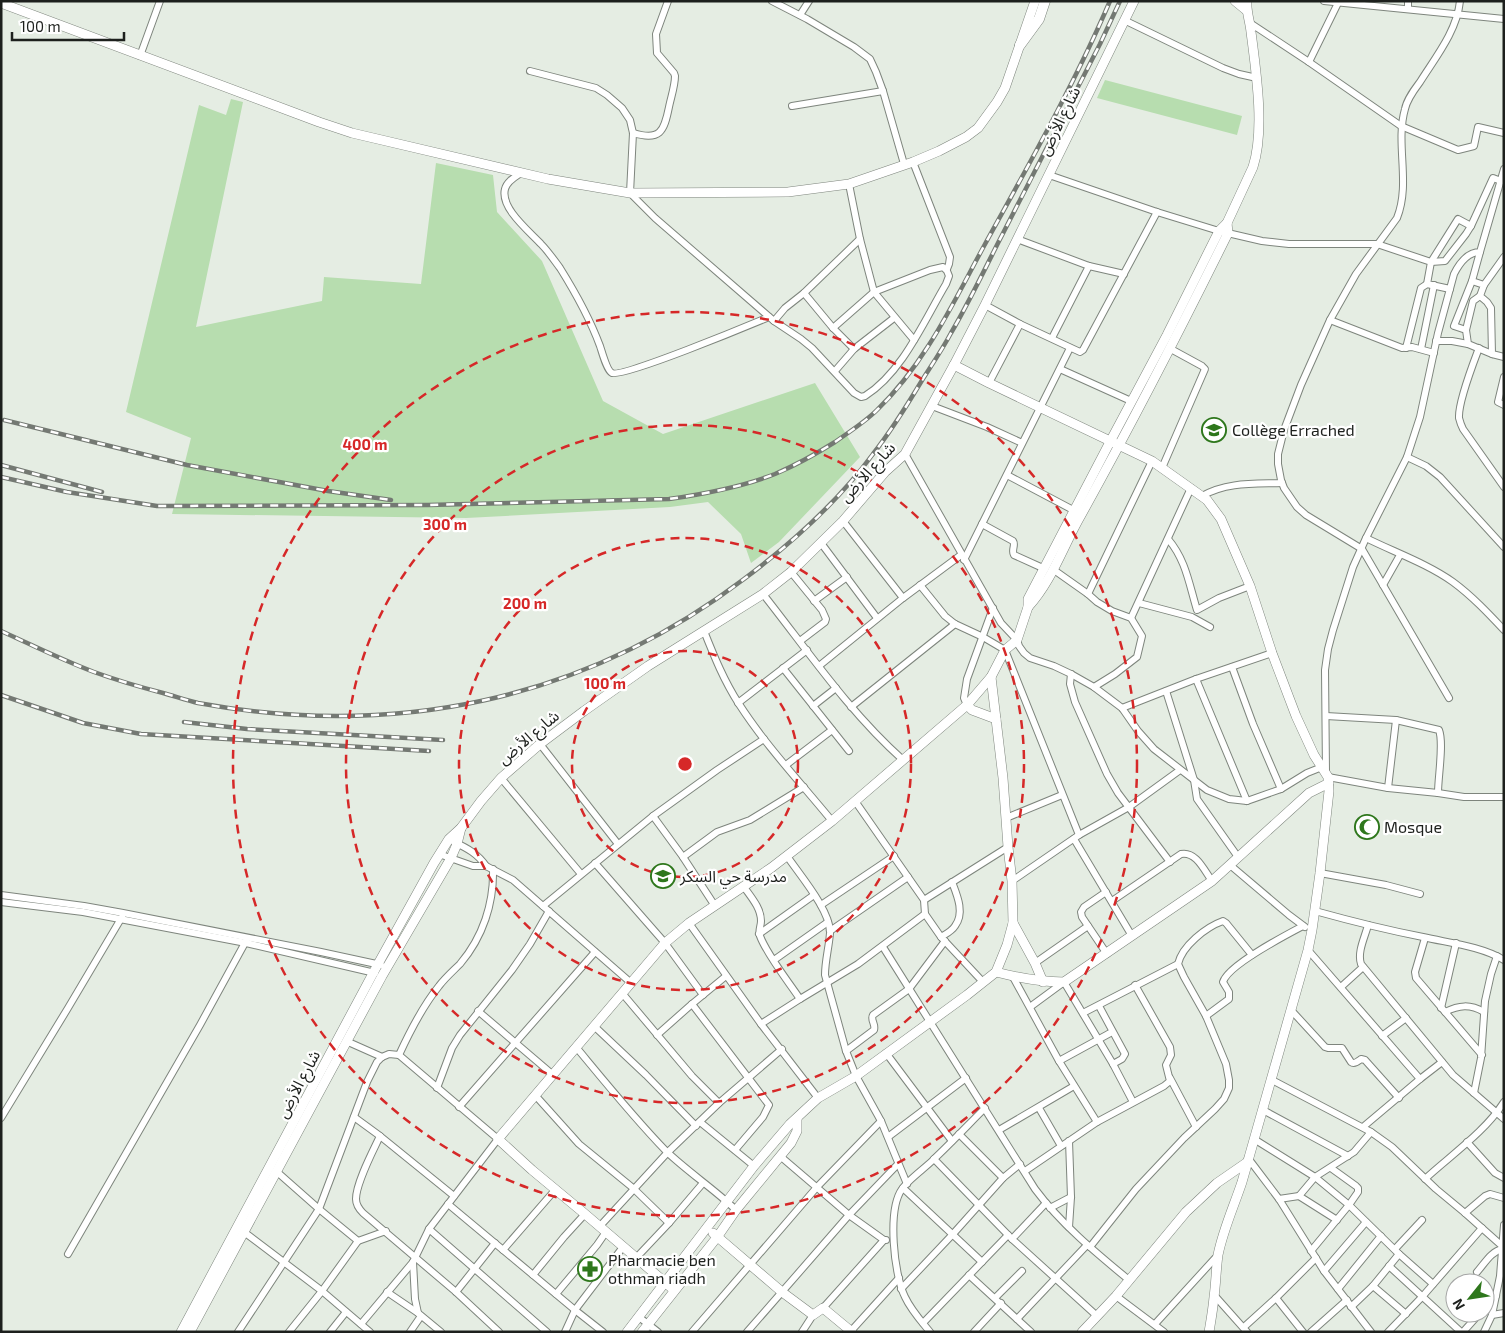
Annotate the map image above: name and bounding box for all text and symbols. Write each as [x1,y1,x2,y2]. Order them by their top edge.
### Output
scale bar [12,10,125,42]
text: 100 m [20,17,61,35]
street label: شارع الأرض [1034,83,1087,160]
school or university icon: Collège Errached [1201,417,1227,443]
place label: Collège Errached [1232,420,1355,439]
text: 400 m [343,435,387,453]
street label: شارع الأرض [835,438,901,508]
text: 300 m [423,515,467,533]
text: 200 m [503,594,547,612]
text: 100 m [584,674,626,692]
street label: شارع الأرض [493,706,565,771]
centre of rings [676,755,694,773]
mosque icon: Mosque [1354,814,1380,840]
place label: Mosque [1384,817,1442,836]
school or university icon: مدرسة حي السكر [650,863,676,889]
place label: مدرسة حي السكر [679,866,787,889]
street label: شارع الأرض [272,1047,327,1123]
place label: Pharmacie ben othman riadh [608,1250,716,1287]
pharmacy icon: Pharmacie ben othman riadh [577,1256,603,1282]
north arrow [1445,1273,1495,1323]
text: N [1448,1296,1468,1313]

